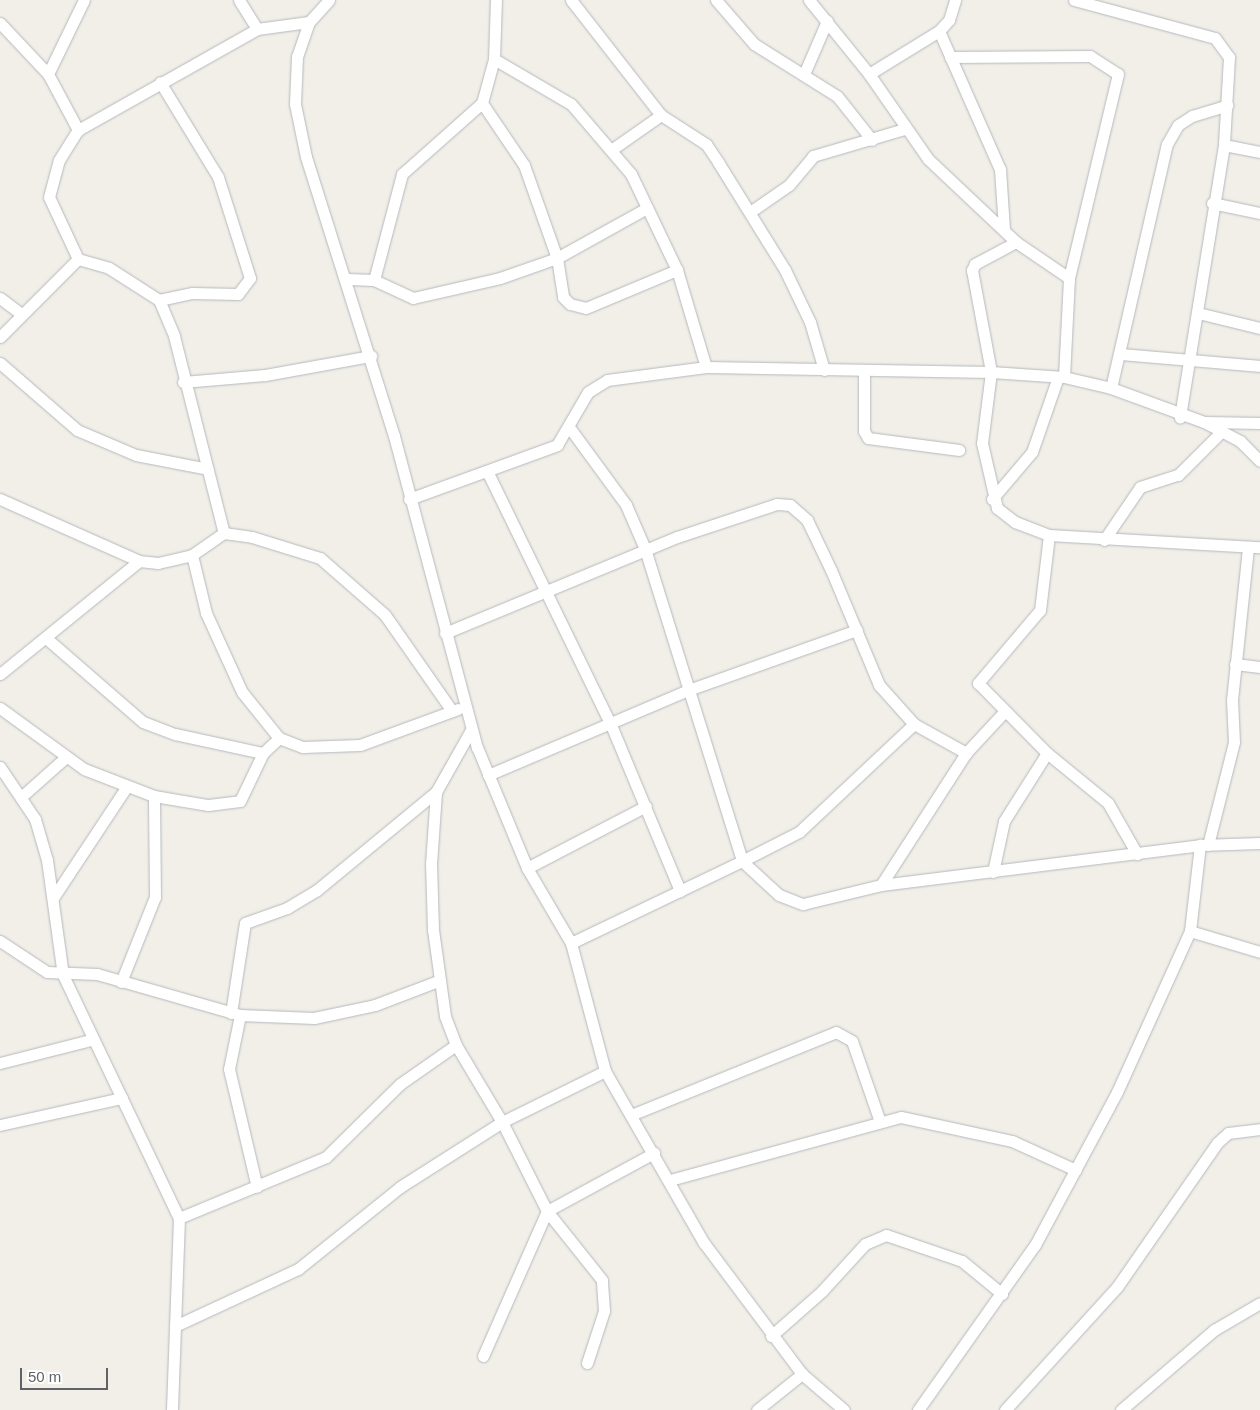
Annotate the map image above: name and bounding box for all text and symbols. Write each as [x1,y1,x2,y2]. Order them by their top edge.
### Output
scale bar [22,1358,110,1390]
text: 50 m [28,1368,61,1385]

